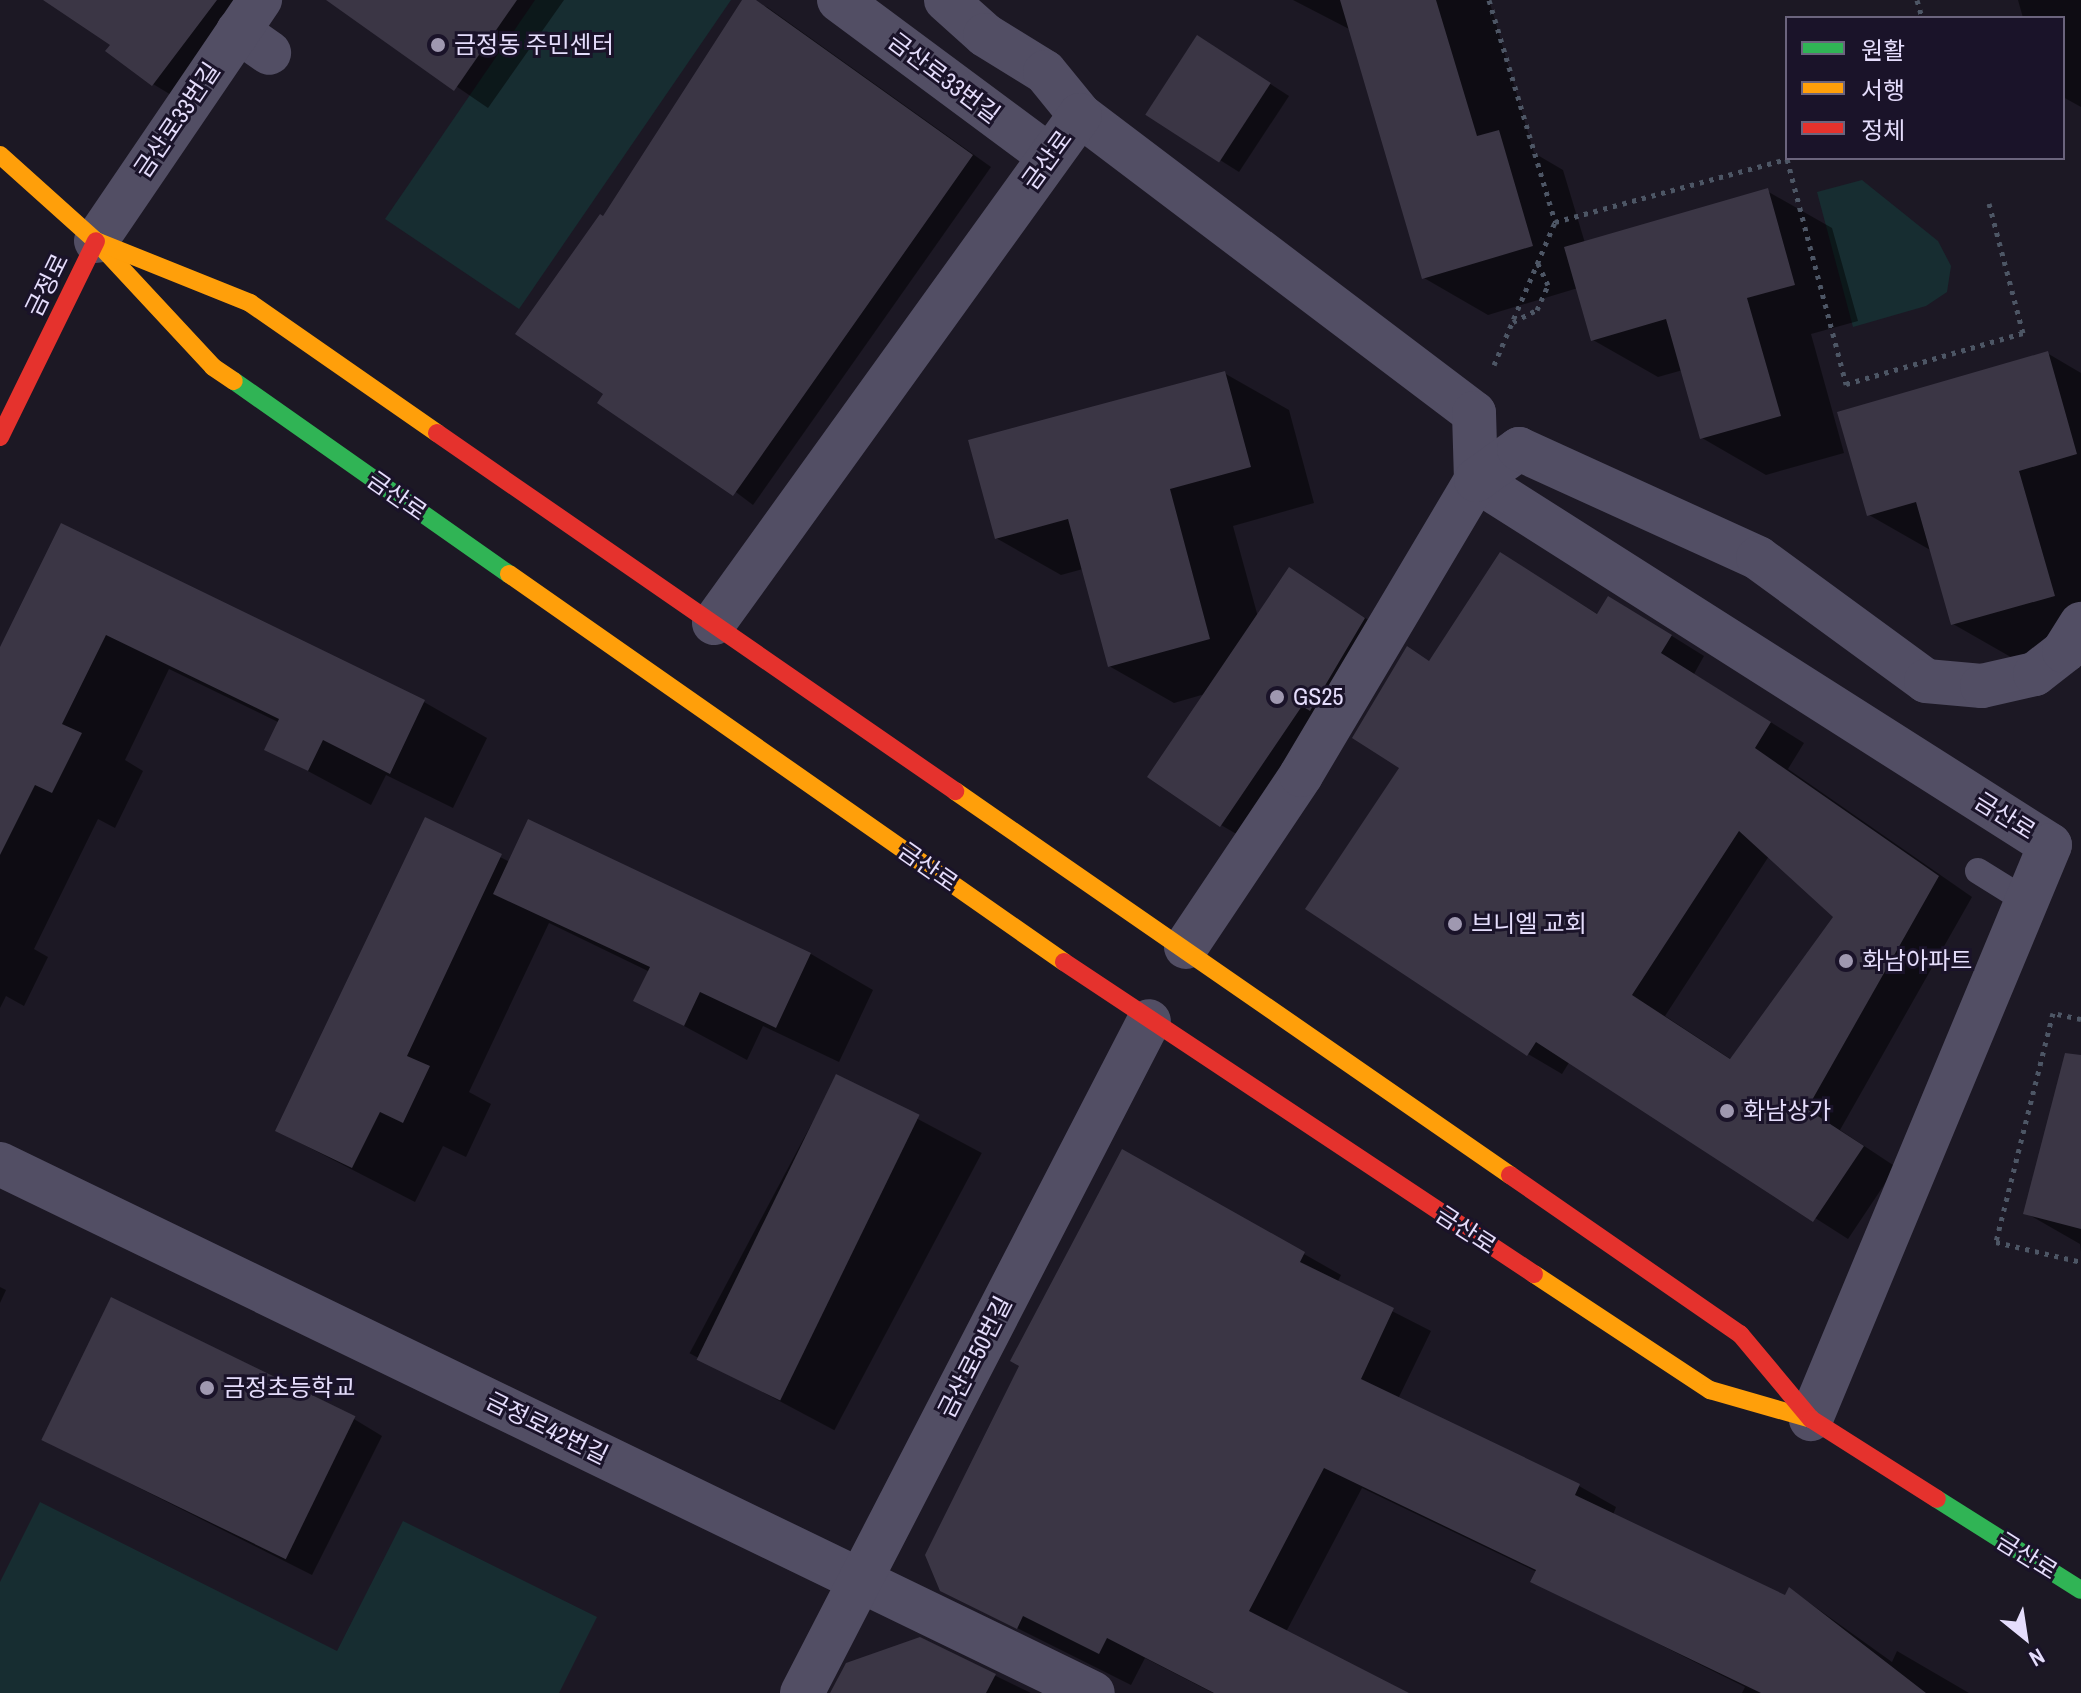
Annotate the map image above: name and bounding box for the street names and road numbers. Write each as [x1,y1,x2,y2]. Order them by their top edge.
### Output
street label: 금산로33번길 [883,27,1005,129]
street label: 금산로33번길 [128,57,226,183]
street label: 금산로 [1016,125,1078,195]
street label: 금정로 [20,249,74,321]
street label: 금산로 [362,465,432,527]
street label: 금산로 [1969,786,2041,846]
street label: 금산로 [893,836,963,898]
street label: 금산로 [1430,1200,1502,1260]
street label: 금산로50번길 [932,1292,1018,1422]
street label: 금정로42번길 [481,1386,613,1470]
street label: 금산로 [1991,1526,2063,1586]

